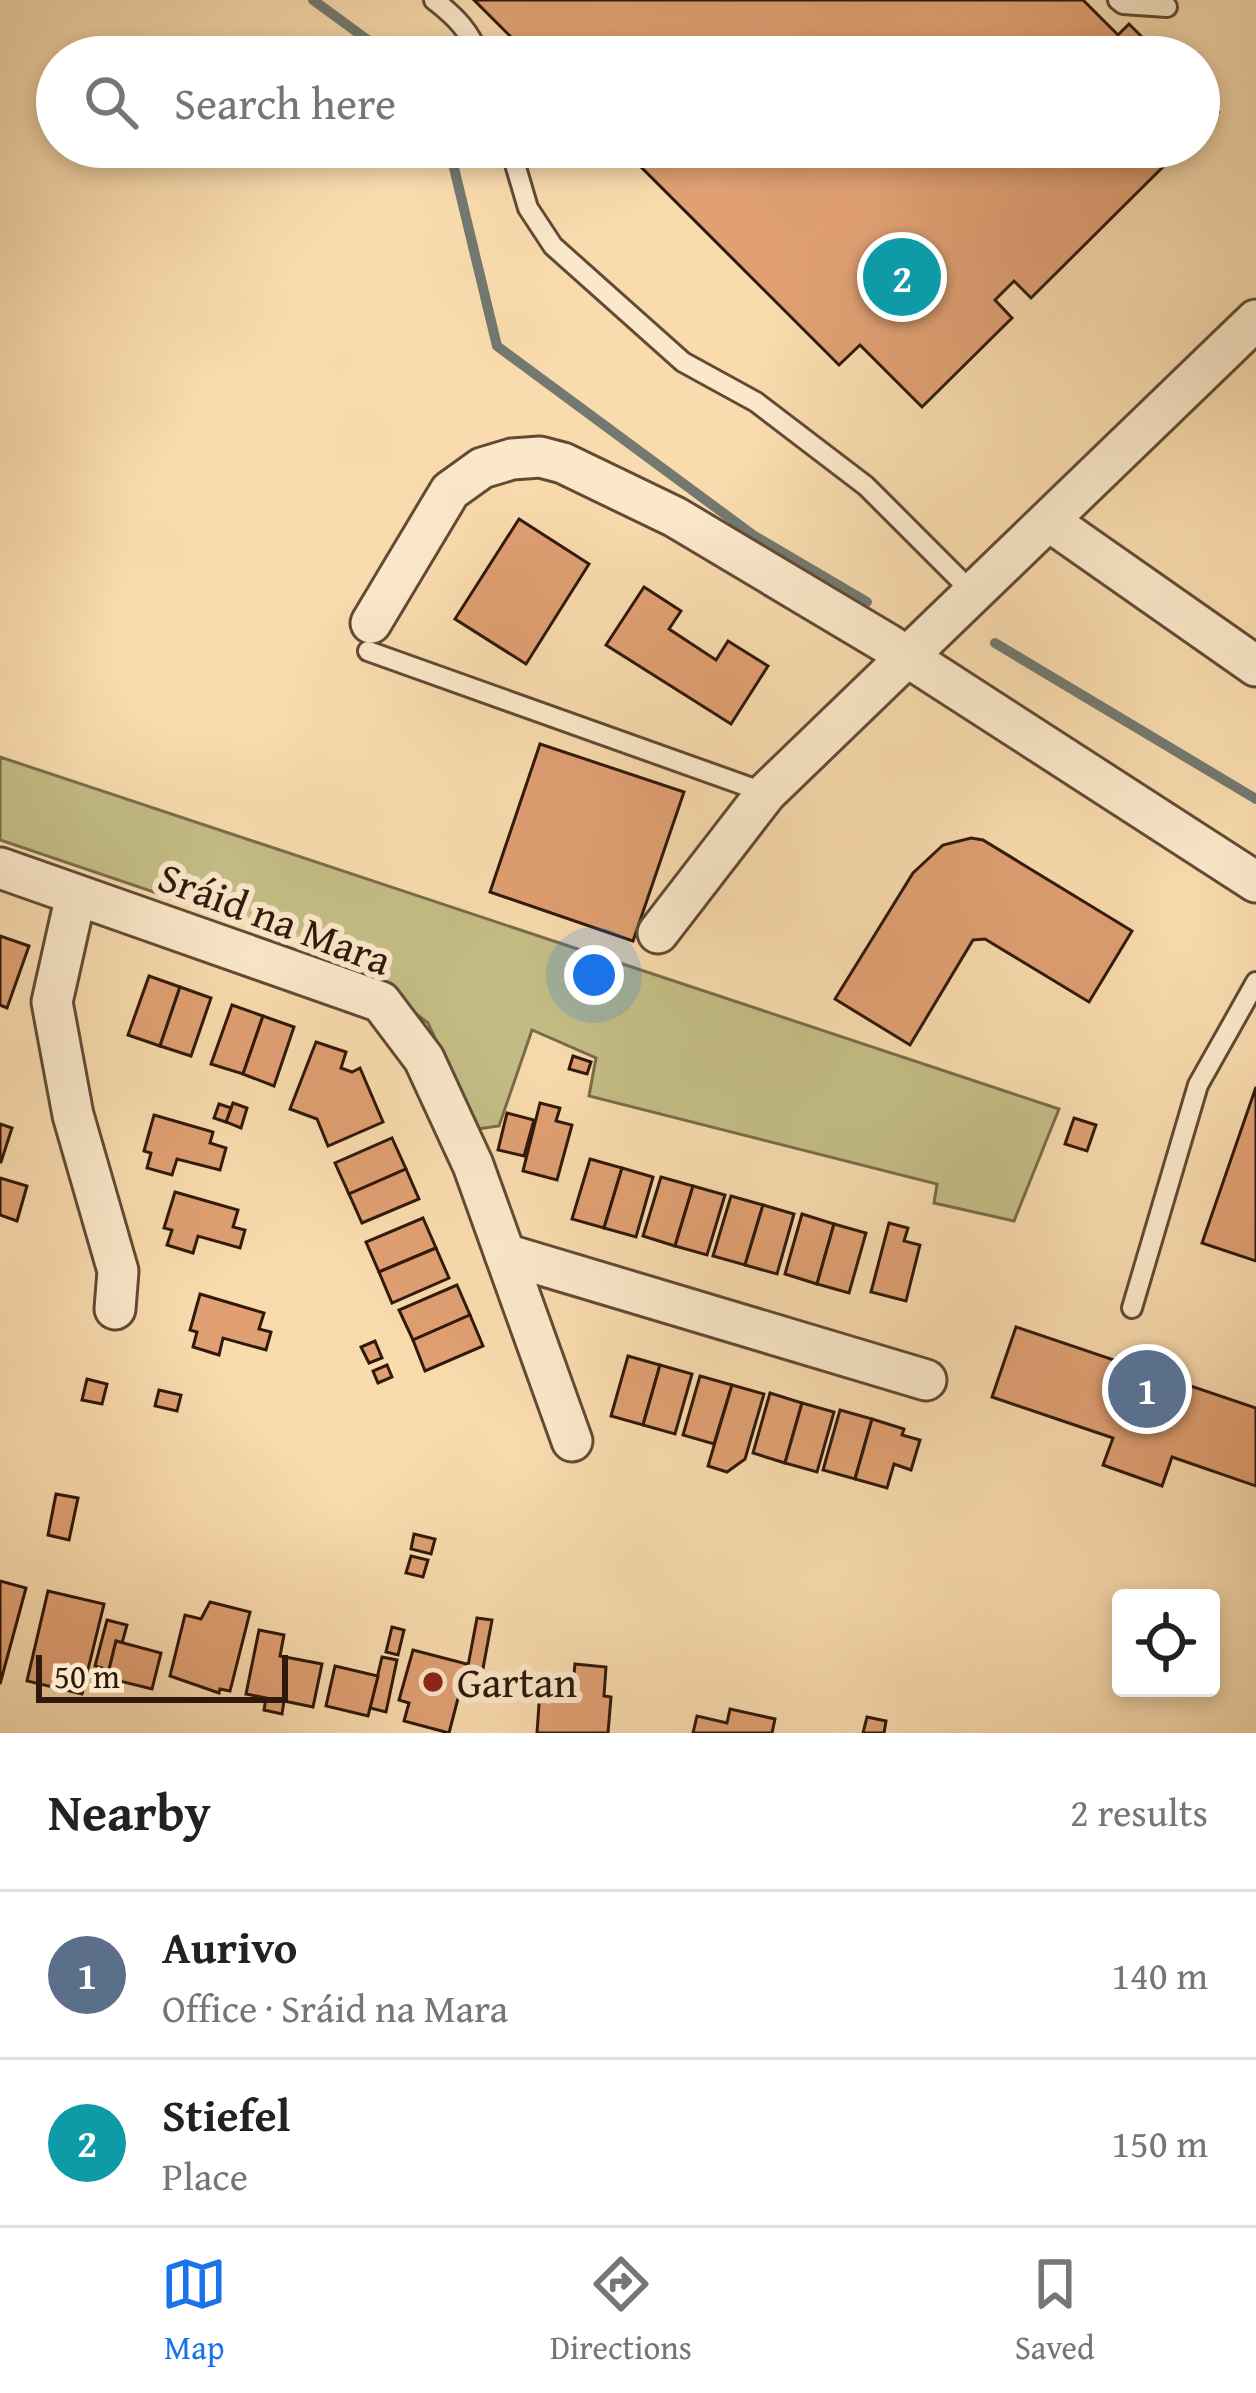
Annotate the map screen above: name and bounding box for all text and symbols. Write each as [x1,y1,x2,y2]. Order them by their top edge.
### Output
search box [36,36,1220,168]
icon: search [78,69,144,135]
text: Search here [174,70,396,135]
pin: 2 [863,232,941,322]
street label: Sráid na Mara [150,845,401,990]
your location [564,945,624,1005]
pin: 1 [1108,1344,1186,1434]
map controls [1112,1589,1220,1697]
button: locate [1112,1589,1220,1697]
scale bar [36,1649,288,1702]
place label: Gartan [457,1651,578,1712]
text: 50 m [54,1652,120,1700]
marker: Gartan [420,1669,446,1695]
text: Nearby [48,1774,211,1849]
text: 2 results [1070,1783,1208,1840]
text: Aurivo [162,1914,297,1979]
text: 1 [77,1946,97,2003]
text: 140 m [1111,1946,1208,2003]
text: Office · Sráid na Mara [162,1979,508,2036]
text: Stiefel [162,2082,290,2147]
text: 2 [77,2114,97,2171]
text: 150 m [1111,2114,1208,2171]
text: Place [162,2147,248,2204]
tab: Map [161,2251,227,2371]
tab: Directions [550,2251,692,2371]
tab: Saved [1015,2251,1095,2371]

